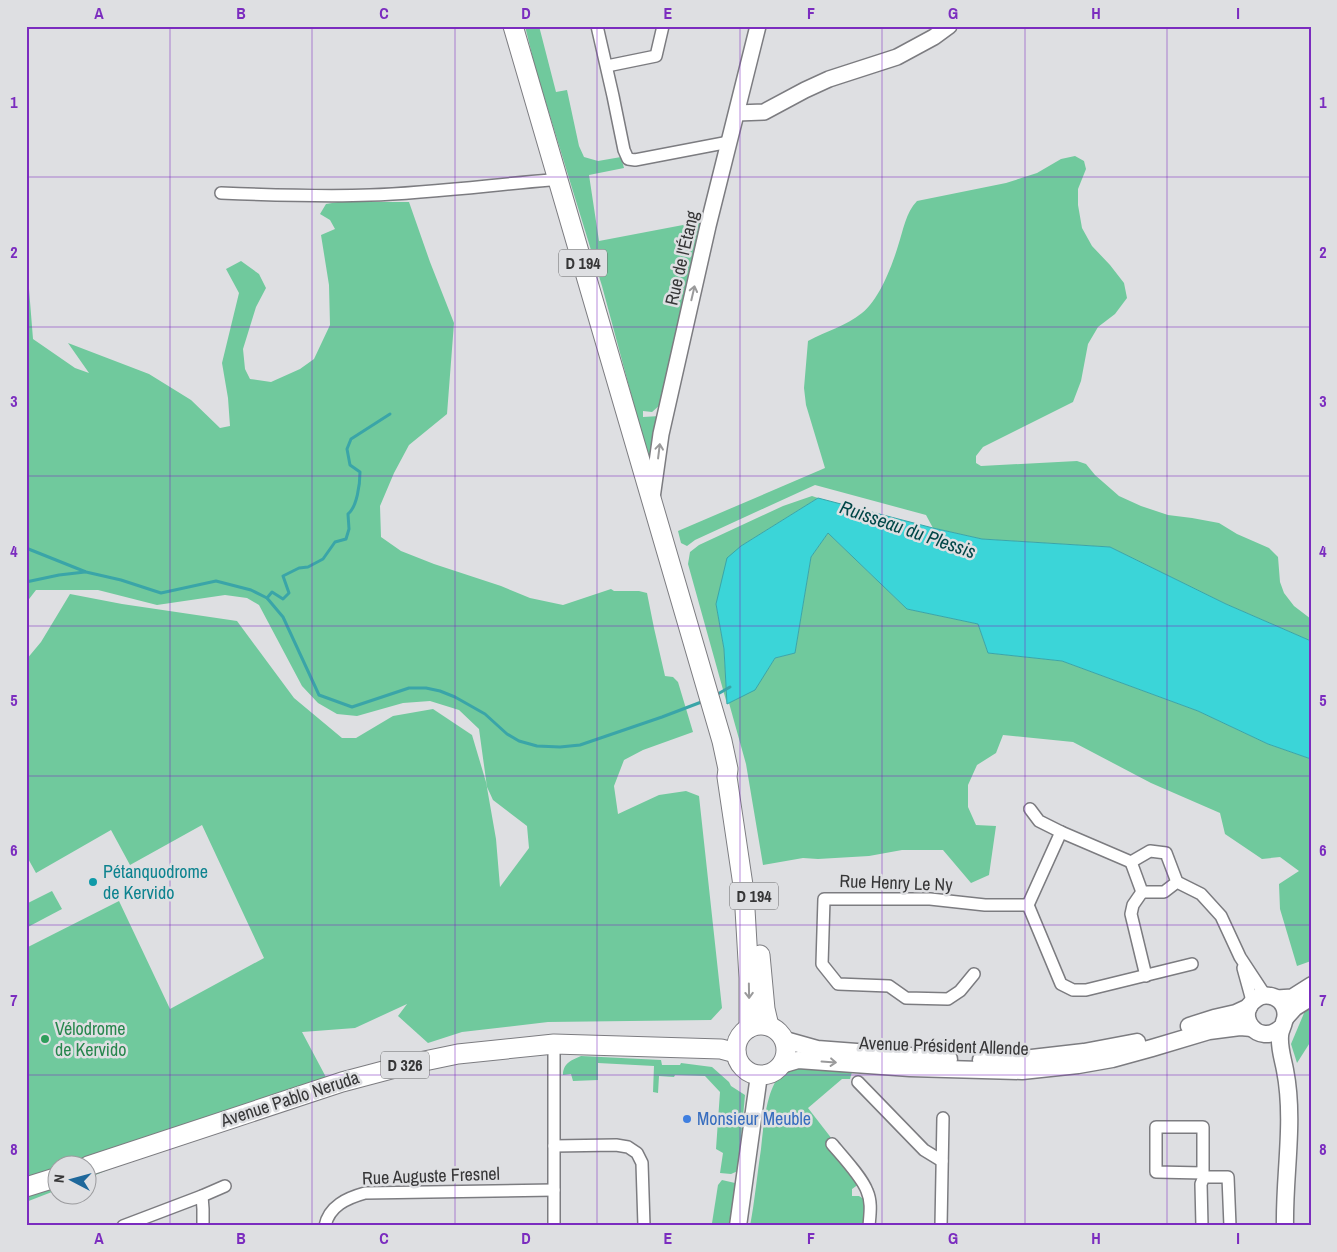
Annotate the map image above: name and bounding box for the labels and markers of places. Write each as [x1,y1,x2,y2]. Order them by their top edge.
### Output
place label: Pétanquodrome de Kervido [103,859,208,905]
marker: Pétanquodrome de Kervido [87,876,99,888]
place label: Vélodrome de Kervido [55,1016,126,1062]
marker: Vélodrome de Kervido [39,1033,51,1045]
place label: Monsieur Meuble [697,1106,811,1131]
marker: Monsieur Meuble [681,1113,693,1125]

